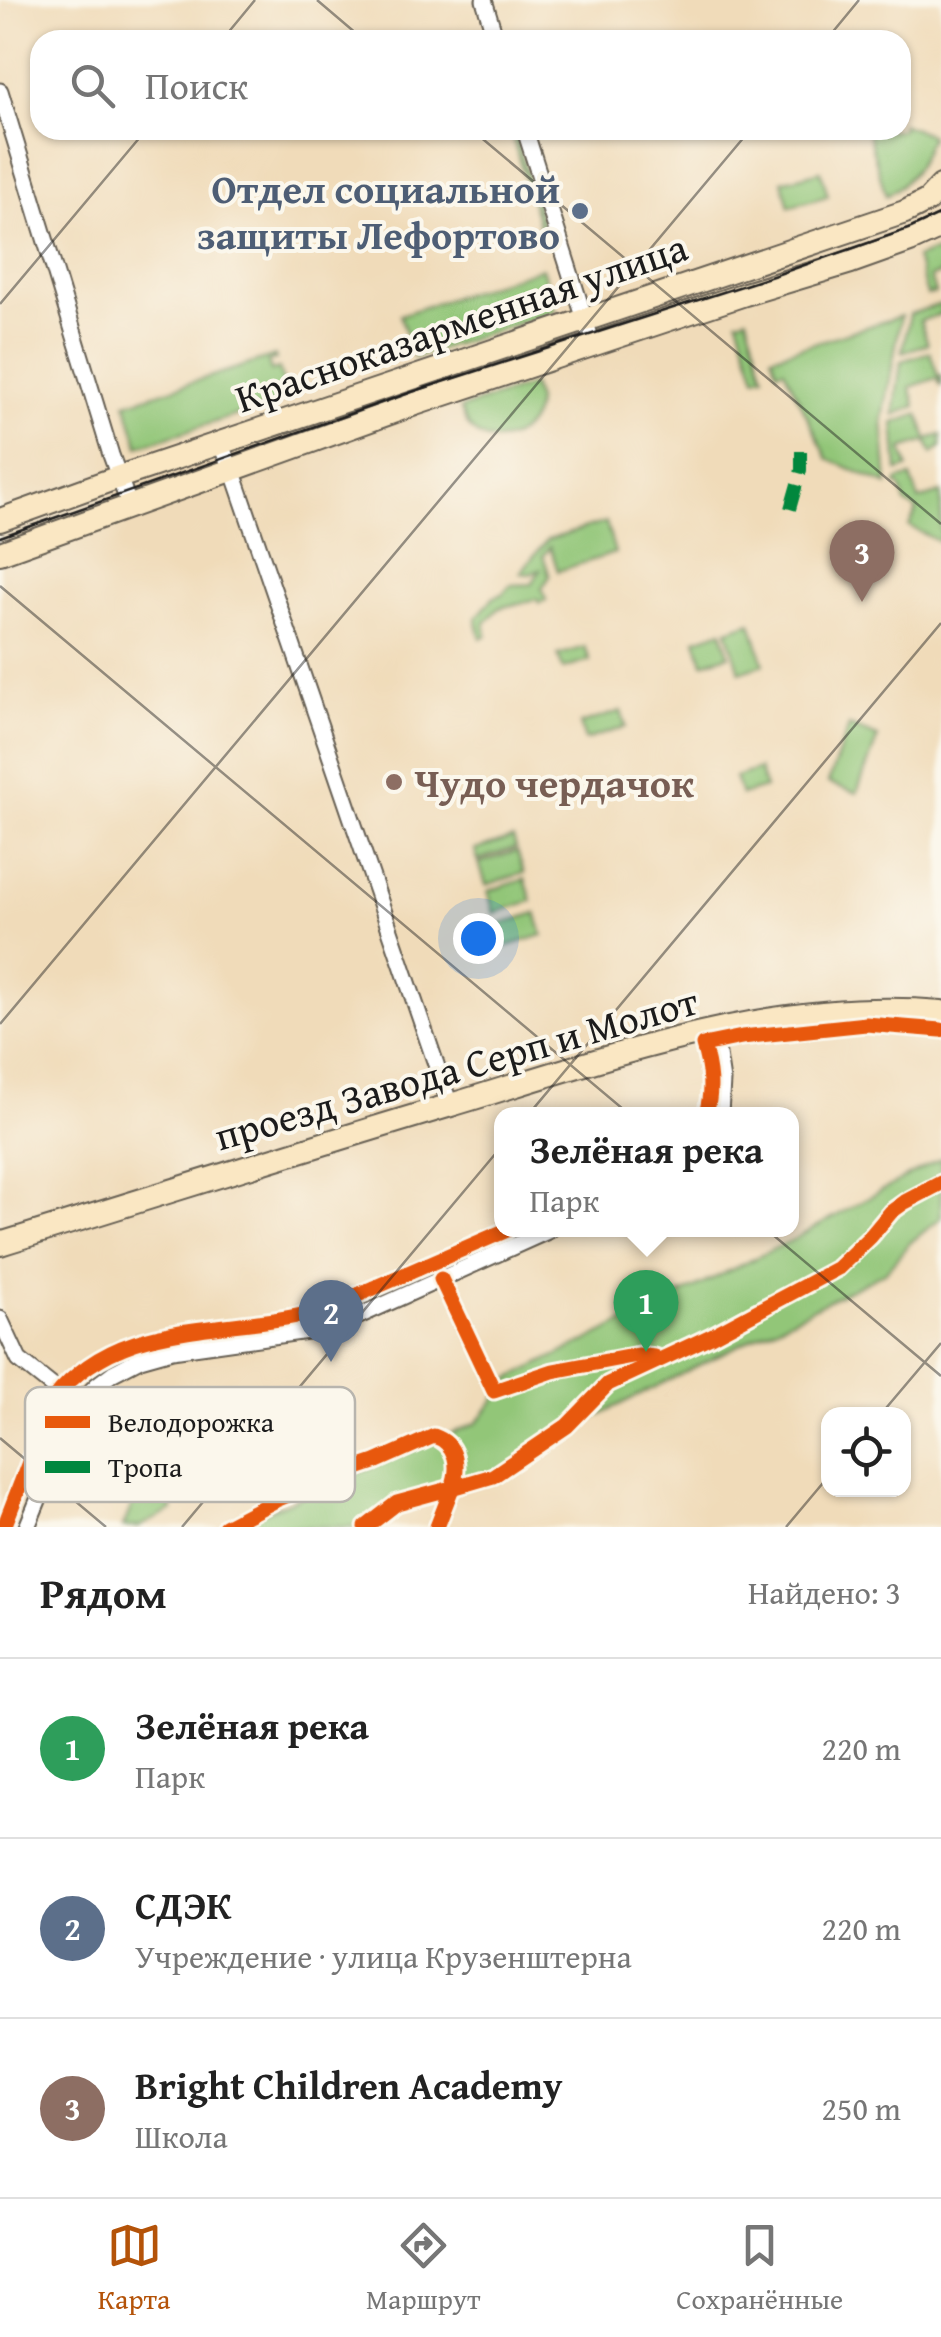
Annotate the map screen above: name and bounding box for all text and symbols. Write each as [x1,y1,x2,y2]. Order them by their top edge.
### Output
search box [30,30,911,140]
text: Поиск [145,57,248,113]
icon: search [65,58,120,113]
place label: Отдел социальной защиты Лефортово [197,159,560,264]
marker: Отдел социальной защиты Лефортово [569,200,591,222]
street label: Красноказарменная улица [227,217,695,427]
pin: 3 [830,520,894,602]
place label: Чудо чердачок [414,753,694,812]
marker: Чудо чердачок [383,771,405,793]
your location [453,913,504,964]
street label: проезд Завода Серп и Молот [208,971,705,1165]
popup [494,1107,799,1237]
text: Зелёная река [529,1121,764,1177]
text: Парк [529,1177,599,1224]
pin: 1 [614,1270,678,1352]
pin: 2 [298,1280,364,1362]
legend [25,1387,355,1502]
text: Велодорожка [108,1401,275,1442]
map controls [821,1407,911,1497]
button: locate [821,1407,911,1497]
text: Тропа [108,1446,183,1487]
text: Рядом [40,1562,167,1623]
text: Найдено: 3 [748,1569,901,1616]
text: Зелёная река [135,1697,369,1753]
text: 1 [64,1725,81,1772]
text: 220 m [822,1725,901,1772]
text: Парк [135,1753,205,1800]
text: СДЭК [135,1877,232,1933]
text: 2 [64,1905,81,1952]
text: 220 m [822,1905,901,1952]
text: Учреждение · улица Крузенштерна [135,1933,632,1980]
text: Bright Children Academy [135,2057,562,2113]
text: 3 [64,2085,81,2132]
text: 250 m [822,2085,901,2132]
text: Школа [135,2113,228,2160]
tab: Карта [98,2218,170,2319]
tab: Маршрут [366,2218,481,2319]
tab: Сохранённые [676,2218,843,2319]

